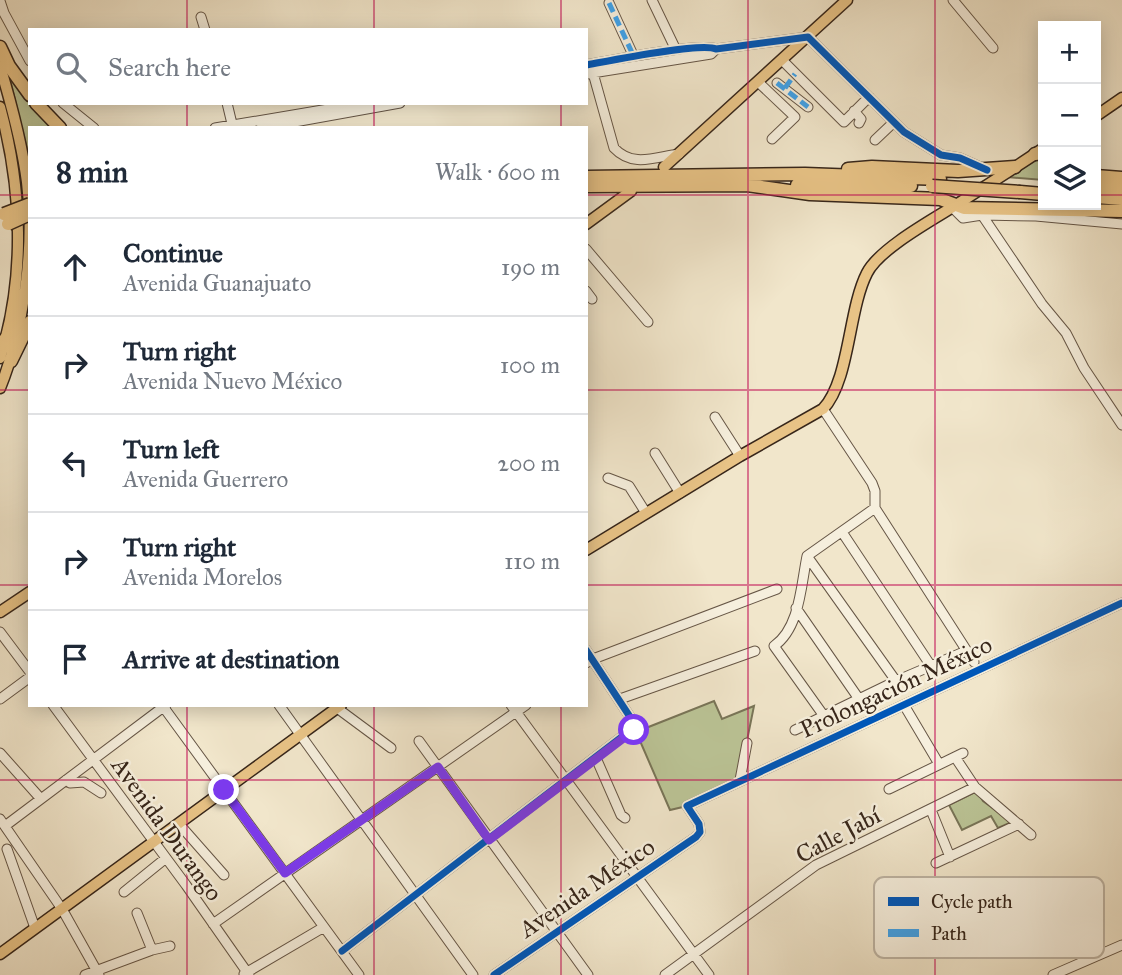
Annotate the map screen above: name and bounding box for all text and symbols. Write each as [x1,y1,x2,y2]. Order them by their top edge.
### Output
map controls [1038,21,1101,210]
button: + [1038,21,1101,84]
search box [28,28,588,105]
icon: search [52,48,90,86]
text: Search here [108,51,231,83]
button: − [1038,84,1101,147]
button: layers [1038,147,1101,210]
text: 8 min [56,154,128,190]
text: Walk · 600 m [435,158,560,186]
text: Continue [123,237,223,269]
icon: ahead [56,248,94,286]
text: 190 m [501,253,560,281]
text: Avenida Guanajuato [123,269,311,297]
text: Turn right [123,335,236,367]
icon: right [56,346,94,384]
text: 100 m [500,351,560,379]
text: Avenida Nuevo México [123,367,342,395]
text: Turn left [123,433,219,465]
icon: left [56,444,94,482]
text: 200 m [498,449,560,477]
text: Avenida Guerrero [123,465,288,493]
text: Turn right [123,531,236,563]
icon: right [56,542,94,580]
text: 110 m [504,547,560,575]
text: Avenida Morelos [123,563,282,591]
street label: Prolongación México [795,629,997,745]
icon: arrive [56,640,94,678]
text: Arrive at destination [123,643,340,675]
route start [618,714,649,745]
street label: Avenida Durango [104,750,229,907]
route end [208,774,239,805]
street label: Calle Jabí [790,800,887,870]
street label: Avenida México [513,832,661,945]
legend [874,877,1104,958]
text: Cycle path [931,890,1013,913]
text: Path [931,922,967,945]

